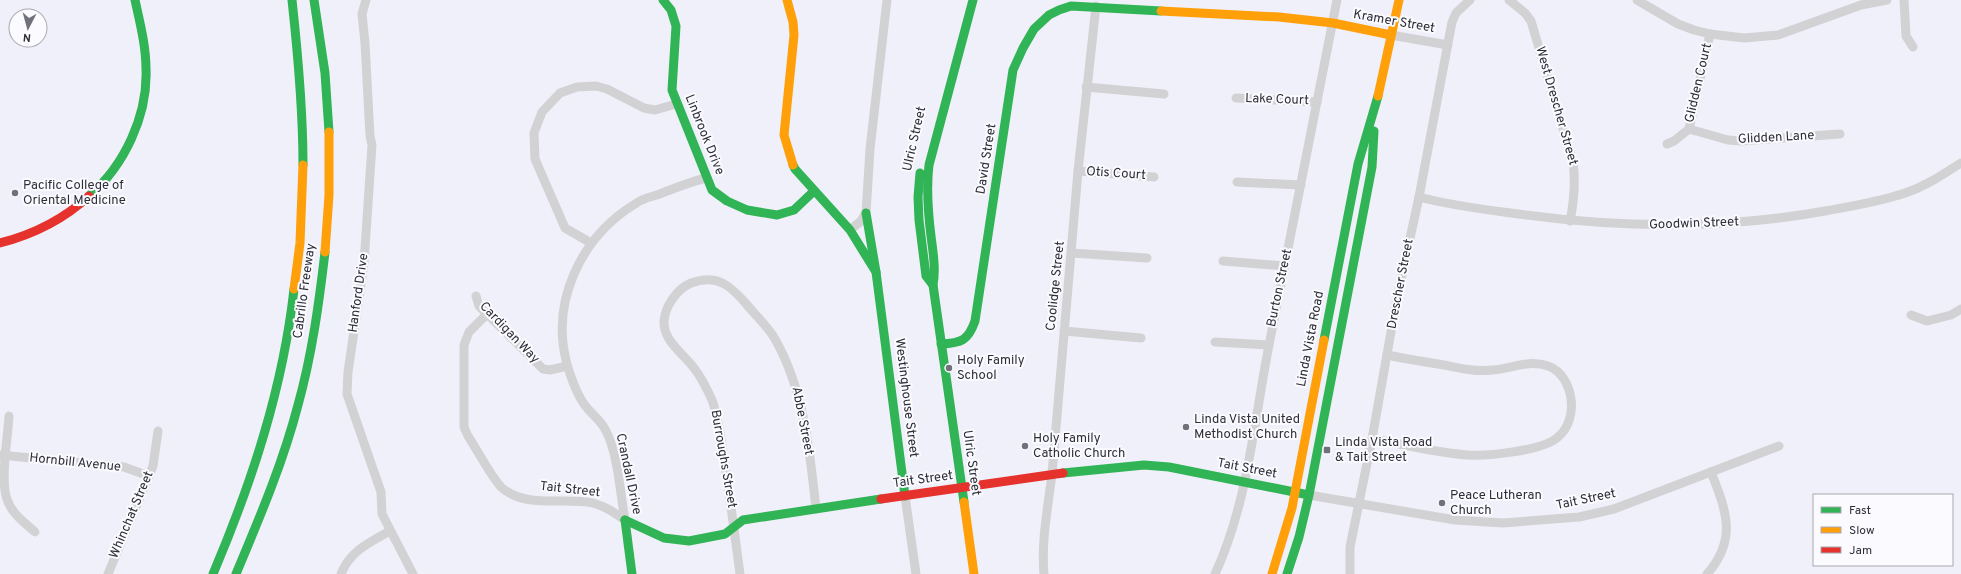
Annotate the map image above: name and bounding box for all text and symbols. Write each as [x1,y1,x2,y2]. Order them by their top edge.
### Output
street label: Kramer Street [1352,7,1436,37]
north arrow [8,8,48,48]
text: N [22,30,32,44]
street label: Glidden Court [1682,42,1716,124]
street label: West Drescher Street [1531,45,1581,167]
street label: Lake Court [1245,91,1309,109]
street label: Linbrook Drive [681,92,727,178]
street label: Ulric Street [900,105,930,173]
street label: David Street [974,122,1001,196]
street label: Glidden Lane [1737,128,1815,148]
street label: Otis Court [1086,164,1147,184]
place label: Pacific College of Oriental Medicine [23,178,126,209]
marker: Pacific College of Oriental Medicine [10,188,20,198]
street label: Goodwin Street [1649,214,1739,234]
street label: Drescher Street [1384,237,1418,330]
street label: Coolidge Street [1043,240,1069,332]
street label: Cabrillo Freeway [290,242,320,340]
street label: Burton Street [1264,247,1296,328]
street label: Hanford Drive [346,252,372,334]
street label: Linda Vista Road [1294,290,1328,388]
street label: Cardigan Way [476,299,542,367]
street label: Westinghouse Street [891,337,921,459]
place label: Holy Family School [957,353,1025,384]
marker: Holy Family School [944,363,954,373]
street label: Abbe Street [788,385,816,457]
street label: Burroughs Street [706,408,740,510]
place label: Linda Vista United Methodist Church [1194,412,1300,443]
marker: Linda Vista United Methodist Church [1181,422,1191,432]
street label: Ulric Street [958,429,984,497]
place label: Holy Family Catholic Church [1033,431,1125,462]
street label: Crandall Drive [612,432,644,516]
place label: Linda Vista Road & Tait Street [1335,435,1432,466]
marker: Holy Family Catholic Church [1020,441,1030,451]
marker: Linda Vista Road & Tait Street [1322,445,1332,455]
street label: Hornbill Avenue [28,450,122,476]
street label: Tait Street [1216,455,1278,483]
street label: Tait Street [892,468,954,492]
street label: Whinchat Street [106,469,158,561]
street label: Tait Street [539,479,601,501]
street label: Tait Street [1555,486,1617,514]
place label: Peace Lutheran Church [1450,488,1542,519]
legend [1813,494,1953,566]
marker: Peace Lutheran Church [1437,498,1447,508]
text: Fast [1849,503,1871,519]
text: Slow [1849,523,1875,539]
text: Jam [1849,543,1872,559]

